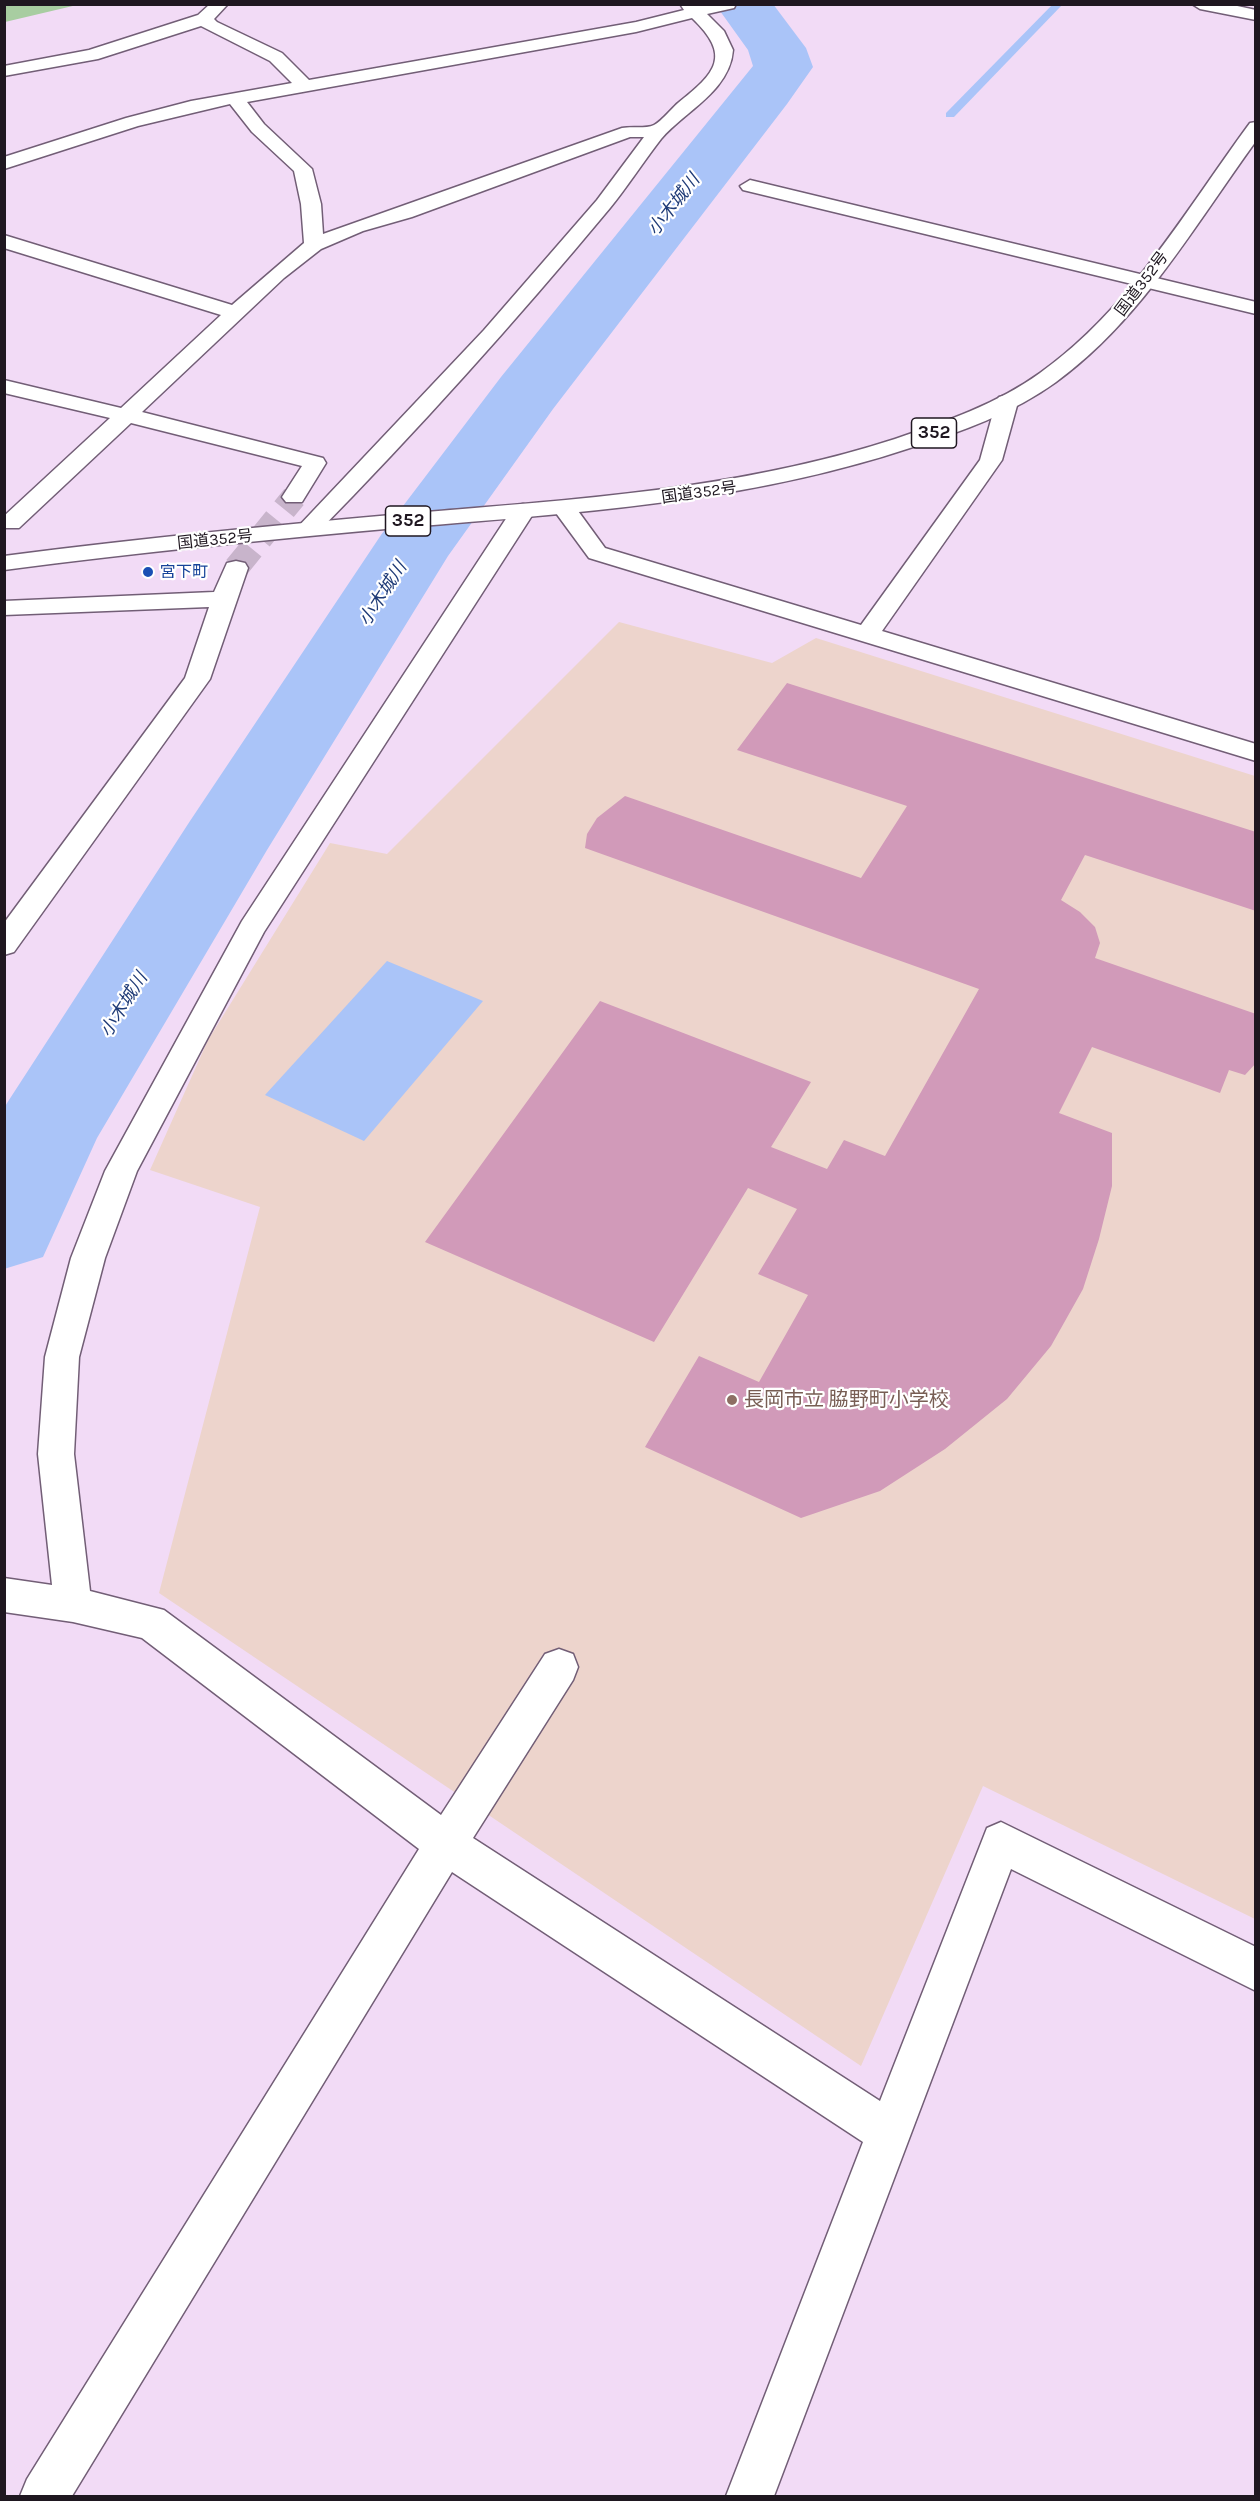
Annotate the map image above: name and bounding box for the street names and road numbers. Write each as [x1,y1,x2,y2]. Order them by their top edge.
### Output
street label: 国道352号 [1112,248,1172,320]
road number: 352 [912,418,956,448]
street label: 国道352号 [660,478,738,508]
road number: 352 [386,506,430,536]
street label: 国道352号 [176,526,254,554]

